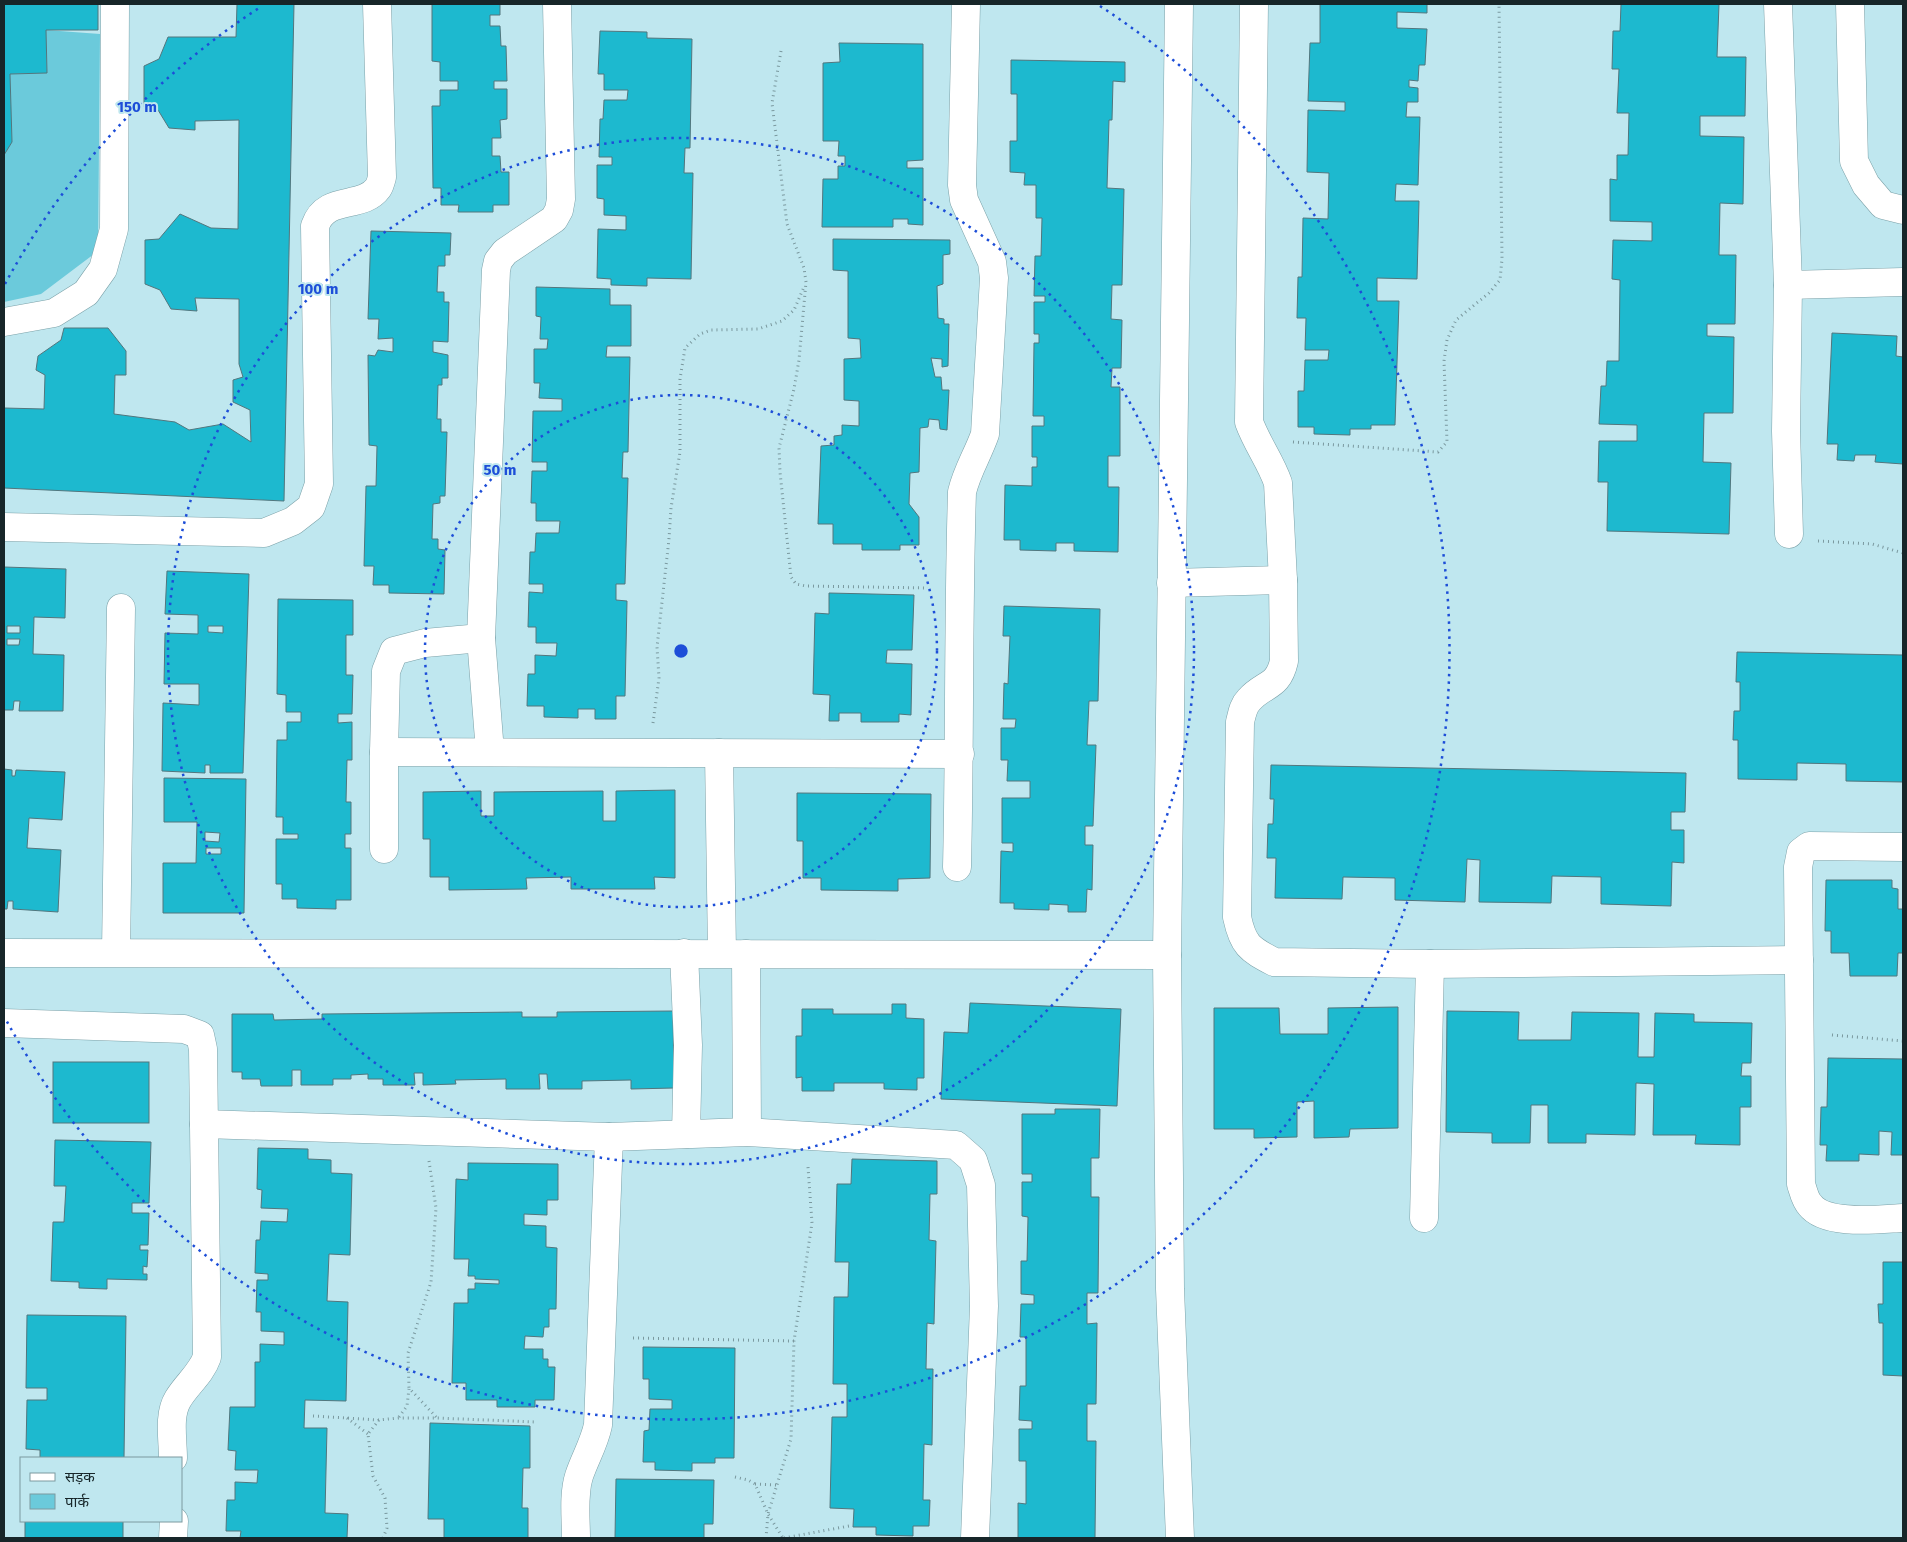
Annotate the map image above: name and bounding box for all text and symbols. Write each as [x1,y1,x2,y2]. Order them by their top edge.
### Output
text: 150 m [117,98,157,116]
text: 100 m [298,280,338,298]
text: 50 m [483,461,517,479]
centre of rings [672,642,690,660]
legend [20,1457,182,1522]
text: सड़क [65,1468,95,1486]
text: पार्क [65,1493,89,1511]

